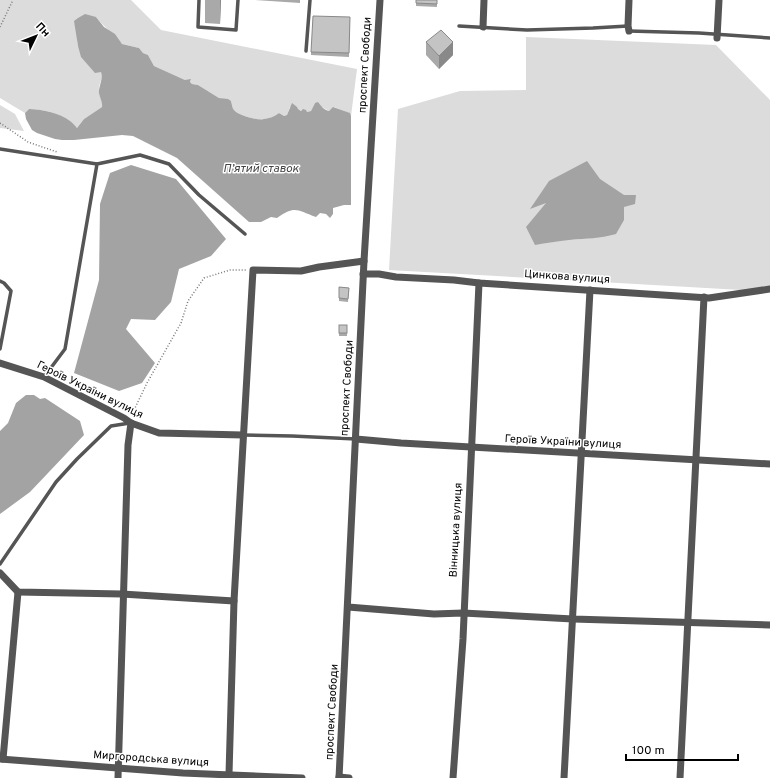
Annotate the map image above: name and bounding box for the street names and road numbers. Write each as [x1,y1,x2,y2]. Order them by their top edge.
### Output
street label: проспект Свободи [355,16,375,114]
street label: Цинкова вулиця [524,267,610,287]
street label: проспект Свободи [337,339,357,437]
street label: Героїв України вулиця [34,358,146,422]
street label: Героїв України вулиця [504,432,622,452]
street label: Вінницька вулиця [447,482,465,578]
street label: проспект Свободи [322,663,342,761]
street label: Миргородська вулиця [93,748,209,770]

